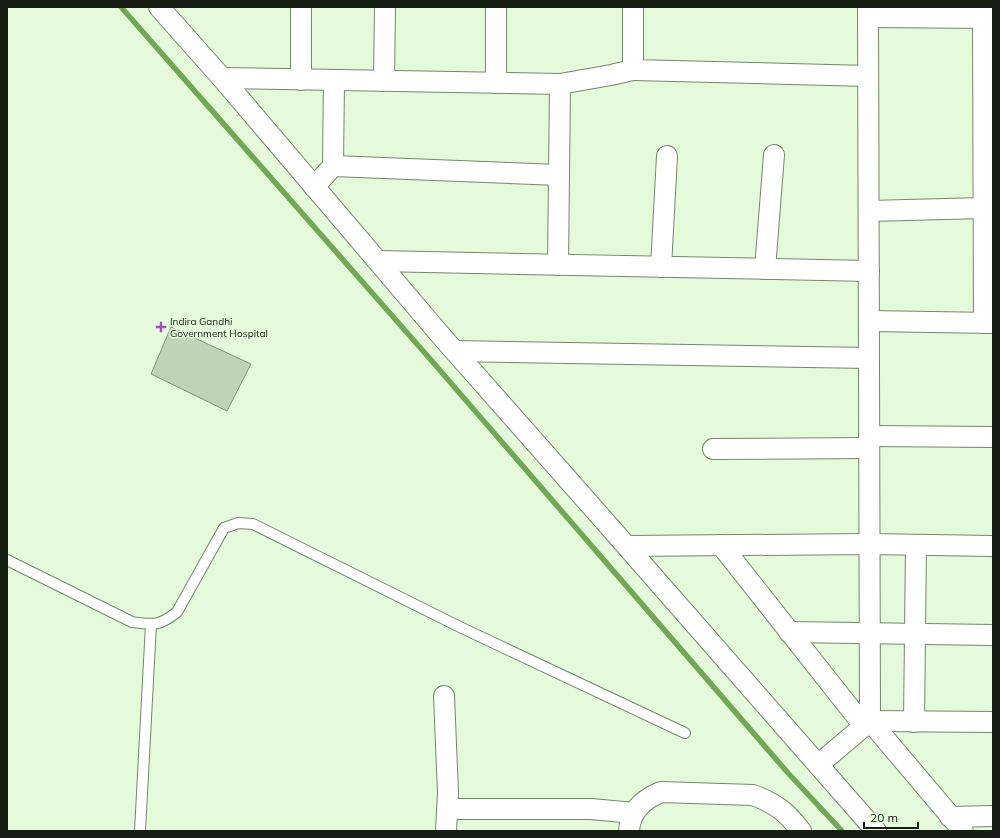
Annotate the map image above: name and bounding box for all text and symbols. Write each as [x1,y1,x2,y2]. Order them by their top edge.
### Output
place label: Indira Gandhi Government Hospital [170,315,268,340]
marker: Indira Gandhi Government Hospital [155,321,167,333]
scale bar [864,804,918,830]
text: 20 m [870,810,898,825]

